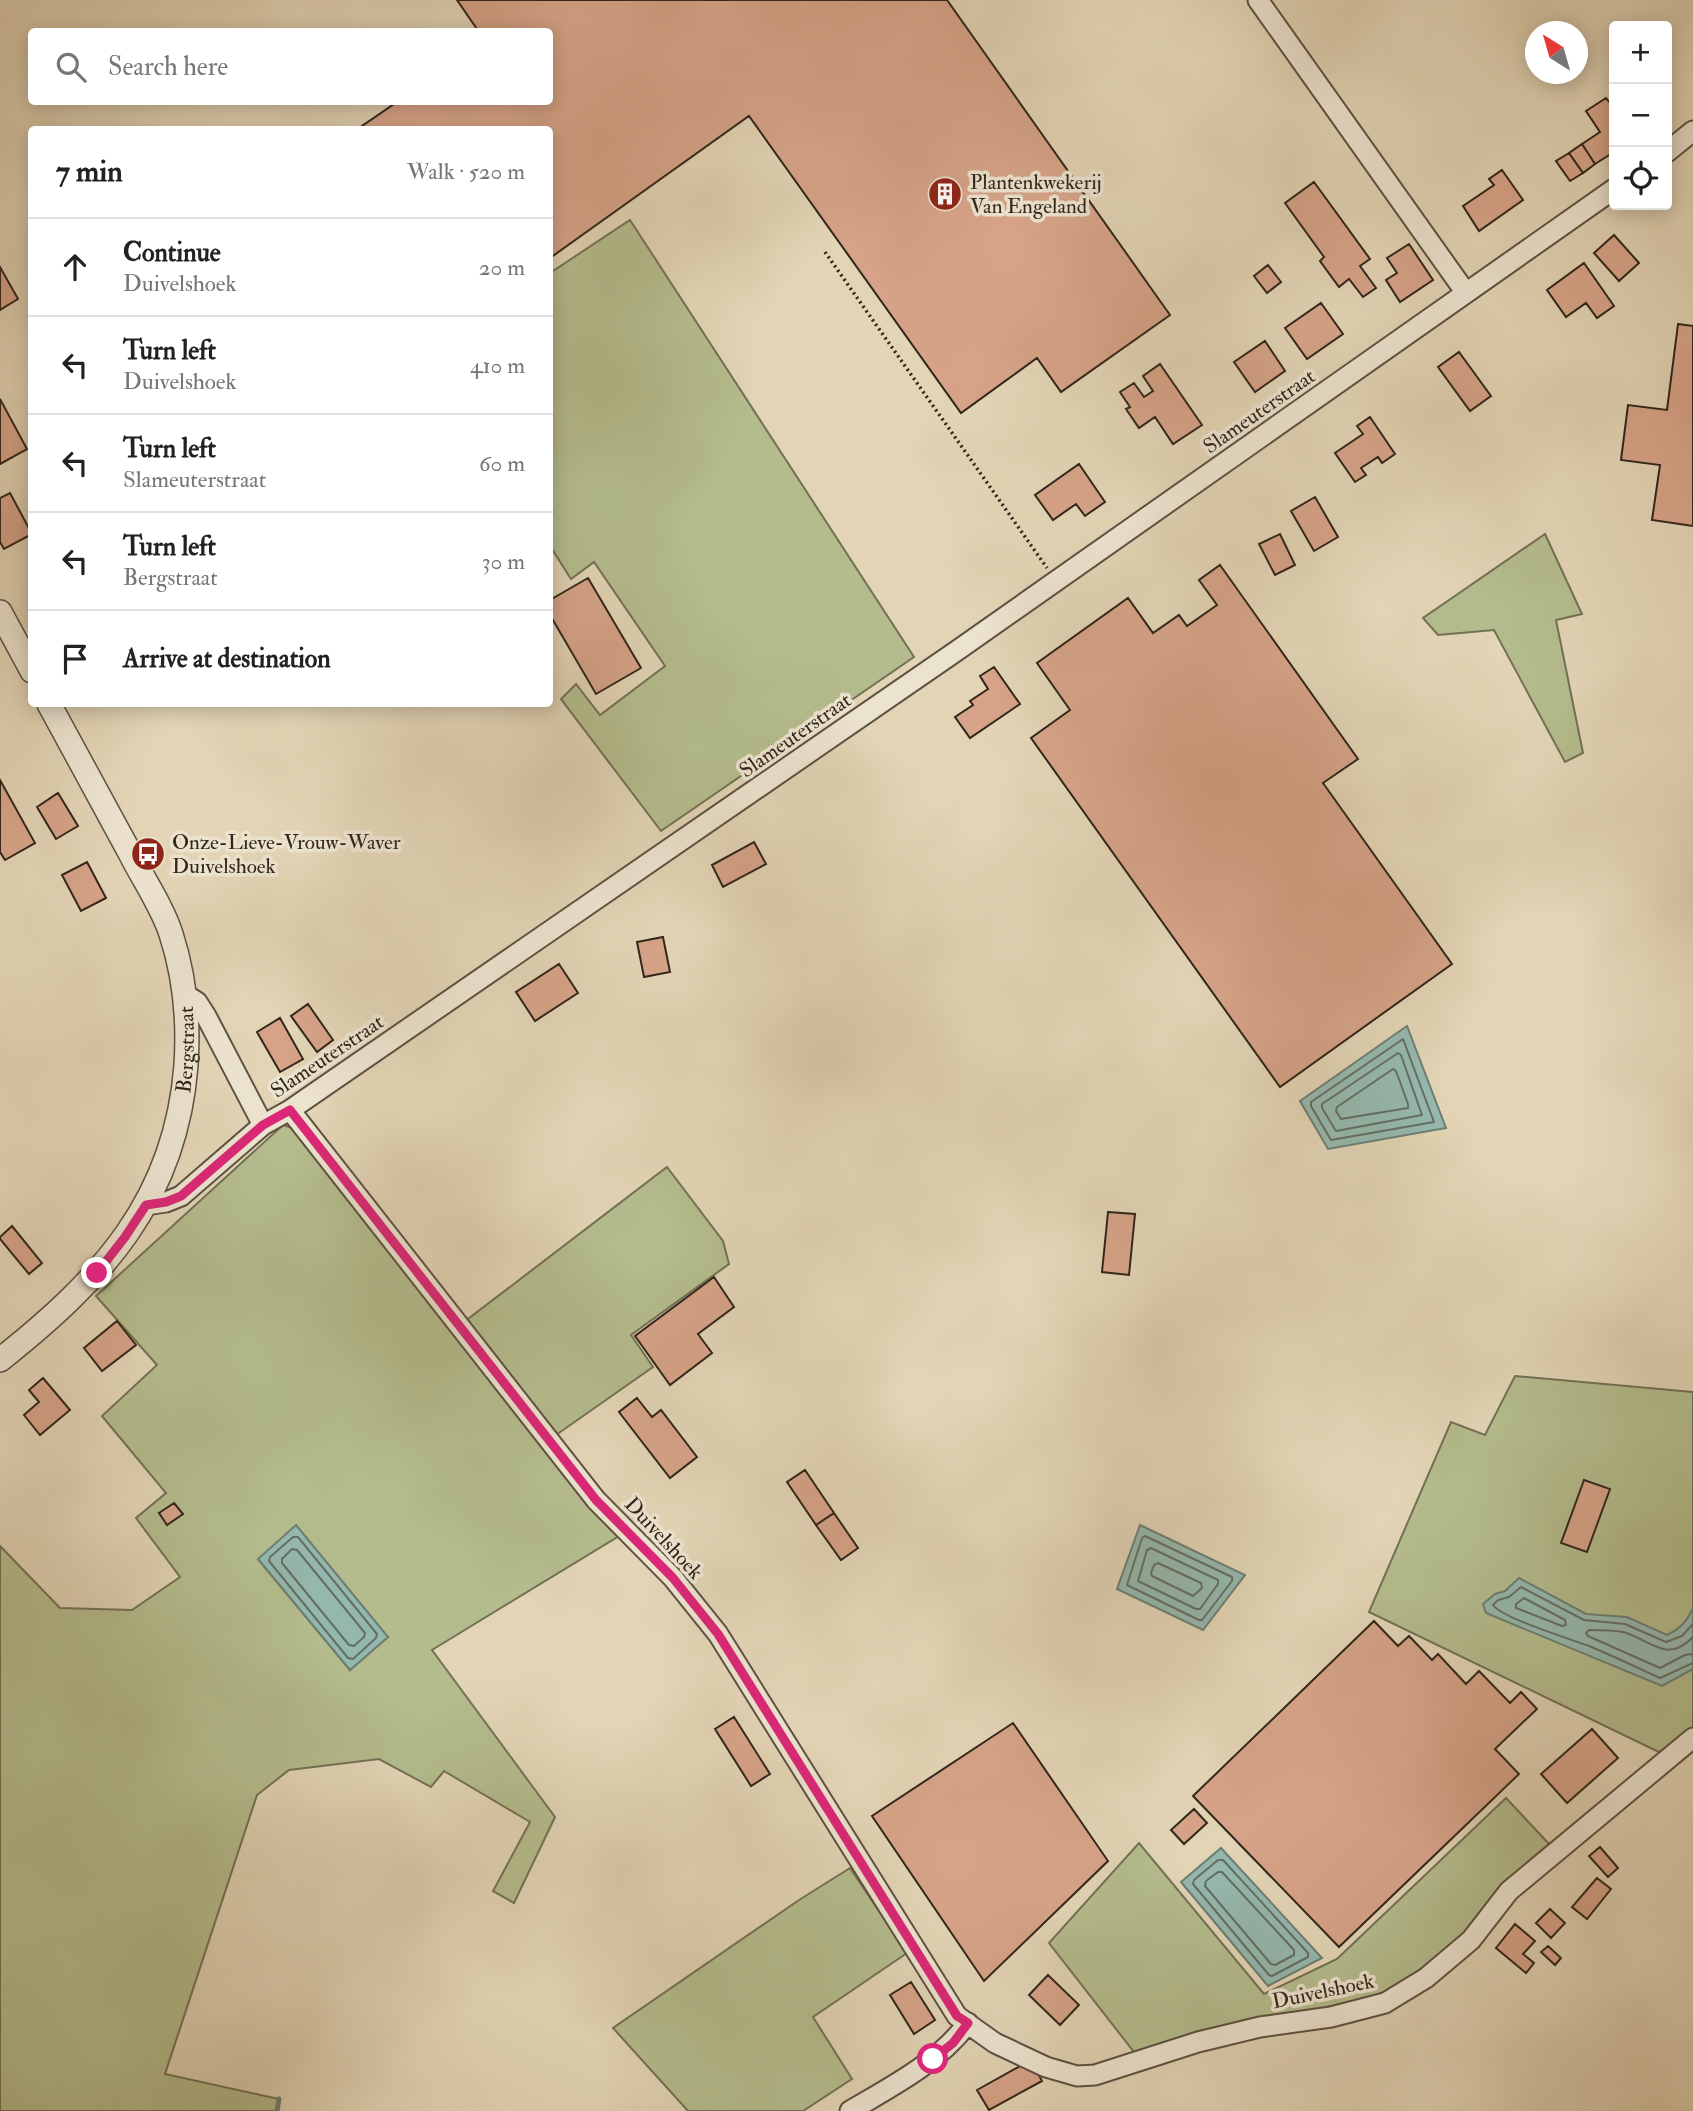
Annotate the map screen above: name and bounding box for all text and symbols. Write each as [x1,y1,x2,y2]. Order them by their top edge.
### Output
north arrow [1525,21,1588,84]
map controls [1609,21,1672,210]
button: + [1609,21,1672,84]
search box [28,28,553,105]
icon: search [52,48,90,86]
text: Search here [108,51,228,83]
button: − [1609,84,1672,147]
button: locate [1609,147,1672,210]
text: 7 min [56,153,123,190]
text: Walk · 520 m [407,157,525,186]
place label: Plantenkwekerij Van Engeland [970,169,1102,220]
building icon: Plantenkwekerij Van Engeland [926,175,964,213]
text: Continue [123,237,221,269]
icon: ahead [56,248,94,286]
text: 20 m [479,253,525,282]
text: Duivelshoek [123,269,236,298]
text: Turn left [123,335,216,367]
icon: left [56,346,94,384]
text: 410 m [470,351,525,380]
street label: Slameuterstraat [1198,363,1321,460]
text: Duivelshoek [123,367,236,396]
text: Turn left [123,433,216,465]
icon: left [56,444,94,482]
text: 60 m [479,449,525,478]
text: Slameuterstraat [123,465,266,494]
text: Turn left [123,531,216,563]
icon: left [56,542,94,580]
text: 30 m [482,547,525,576]
text: Bergstraat [123,563,218,592]
icon: arrive [56,640,94,678]
text: Arrive at destination [123,643,331,675]
street label: Slameuterstraat [734,687,857,784]
place label: Onze-Lieve-Vrouw-Waver Duivelshoek [172,829,401,880]
bus stop icon: Onze-Lieve-Vrouw-Waver Duivelshoek [129,835,167,873]
street label: Bergstraat [170,1005,201,1095]
street label: Slameuterstraat [266,1009,389,1104]
route end [81,1257,112,1288]
street label: Duivelshoek [618,1491,709,1585]
street label: Duivelshoek [1270,1968,1377,2015]
route start [917,2043,948,2074]

